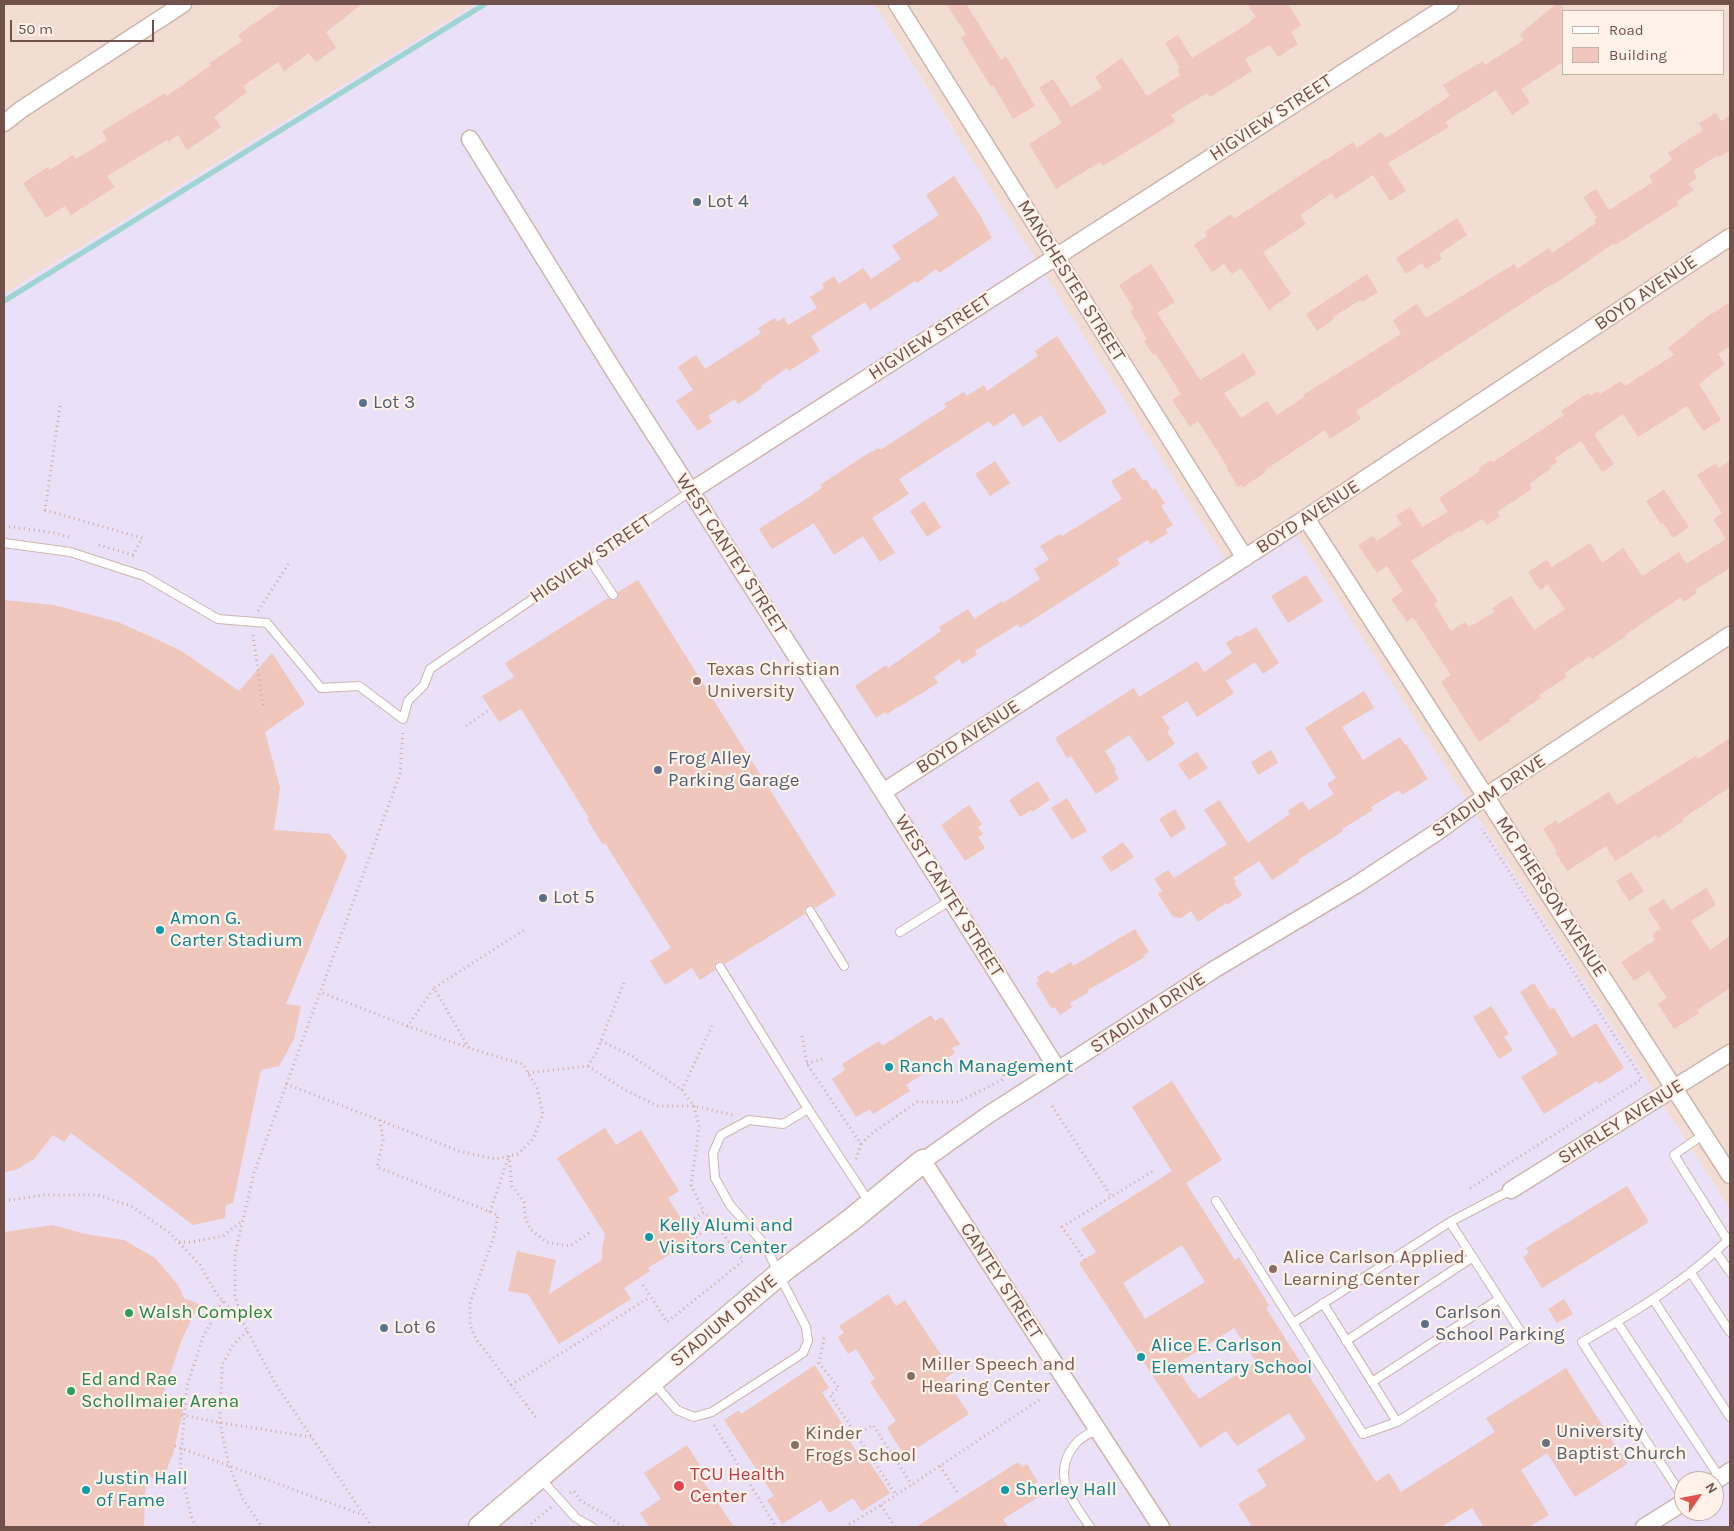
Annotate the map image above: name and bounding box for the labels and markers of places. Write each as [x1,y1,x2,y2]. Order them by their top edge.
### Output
place label: Lot 4 [707,191,749,213]
marker: Lot 4 [691,196,703,208]
place label: Lot 3 [373,392,415,414]
marker: Lot 3 [357,397,369,409]
place label: Texas Christian University [707,659,840,703]
marker: Texas Christian University [691,675,703,687]
place label: Frog Alley Parking Garage [668,748,799,792]
marker: Frog Alley Parking Garage [652,764,664,776]
place label: Lot 5 [553,887,595,909]
marker: Lot 5 [537,892,549,904]
place label: Amon G. Carter Stadium [170,908,303,952]
marker: Amon G. Carter Stadium [154,924,166,936]
place label: Ranch Management [899,1056,1073,1078]
marker: Ranch Management [883,1061,895,1073]
place label: Kelly Alumi and Visitors Center [659,1215,793,1259]
marker: Kelly Alumi and Visitors Center [643,1231,655,1243]
place label: Alice Carlson Applied Learning Center [1283,1247,1465,1291]
marker: Alice Carlson Applied Learning Center [1267,1263,1279,1275]
place label: Walsh Complex [139,1302,273,1324]
place label: Carlson School Parking [1435,1302,1565,1346]
marker: Walsh Complex [123,1307,135,1319]
place label: Lot 6 [394,1317,436,1339]
marker: Carlson School Parking [1419,1318,1431,1330]
marker: Lot 6 [378,1322,390,1334]
place label: Alice E. Carlson Elementary School [1151,1335,1312,1379]
marker: Alice E. Carlson Elementary School [1135,1351,1147,1363]
place label: Miller Speech and Hearing Center [921,1354,1076,1398]
place label: Ed and Rae Schollmaier Arena [81,1369,239,1413]
marker: Miller Speech and Hearing Center [905,1370,917,1382]
marker: Ed and Rae Schollmaier Arena [65,1385,77,1397]
place label: University Baptist Church [1556,1421,1687,1465]
place label: Kinder Frogs School [805,1423,916,1467]
marker: University Baptist Church [1540,1437,1552,1449]
marker: Kinder Frogs School [789,1439,801,1451]
place label: TCU Health Center [690,1464,785,1508]
place label: Justin Hall of Fame [96,1468,188,1512]
marker: TCU Health Center [672,1479,686,1493]
place label: Sherley Hall [1015,1479,1117,1501]
marker: Justin Hall of Fame [80,1484,92,1496]
marker: Sherley Hall [999,1484,1011,1496]

